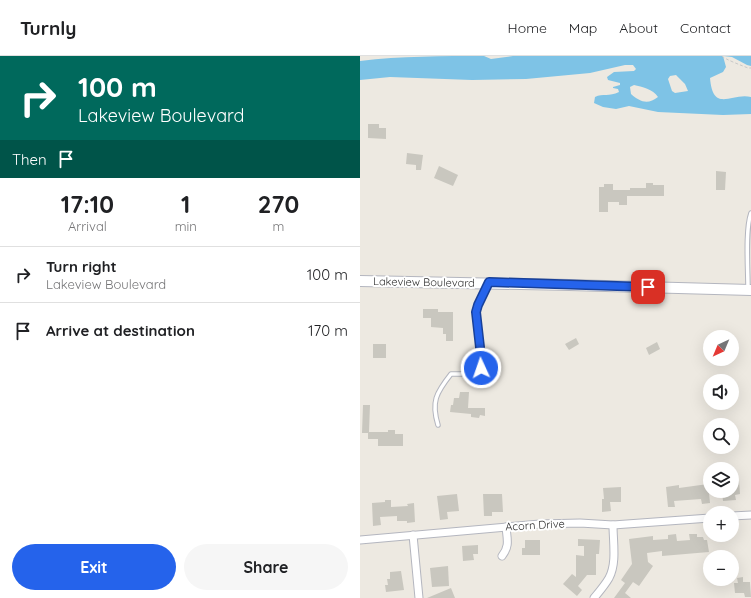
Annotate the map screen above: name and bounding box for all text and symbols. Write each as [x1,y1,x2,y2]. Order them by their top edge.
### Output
text: Turnly [20,16,76,40]
text: Home [508,19,547,37]
text: Map [569,19,597,37]
text: About [619,19,658,37]
text: Contact [680,19,731,37]
text: 100 m [78,69,157,104]
icon: right [12,72,64,124]
text: Lakeview Boulevard [78,104,244,127]
icon: arrive [55,148,77,170]
text: Then [12,150,47,169]
text: 17:10 [61,189,114,219]
text: 1 [181,189,190,219]
text: 270 [258,189,299,219]
text: Arrival [68,218,107,234]
text: min [175,218,197,234]
text: m [273,218,284,234]
text: Turn right [46,257,117,276]
icon: right [12,264,34,286]
text: 100 m [307,265,348,284]
pin [631,270,665,304]
street label: Lakeview Boulevard [373,274,475,290]
text: Lakeview Boulevard [46,276,166,292]
icon: arrive [637,276,659,298]
icon: arrive [12,320,34,342]
text: Arrive at destination [46,321,195,340]
text: 170 m [308,321,348,340]
north arrow [703,330,739,366]
map controls [703,330,739,586]
position arrow [460,347,502,389]
button: sound [703,374,739,410]
button: search [703,418,739,454]
button: layers [703,462,739,498]
button: + [703,506,739,542]
street label: Acorn Drive [505,516,565,534]
button: Exit [12,544,176,590]
button: Share [184,544,348,590]
button: − [703,550,739,586]

